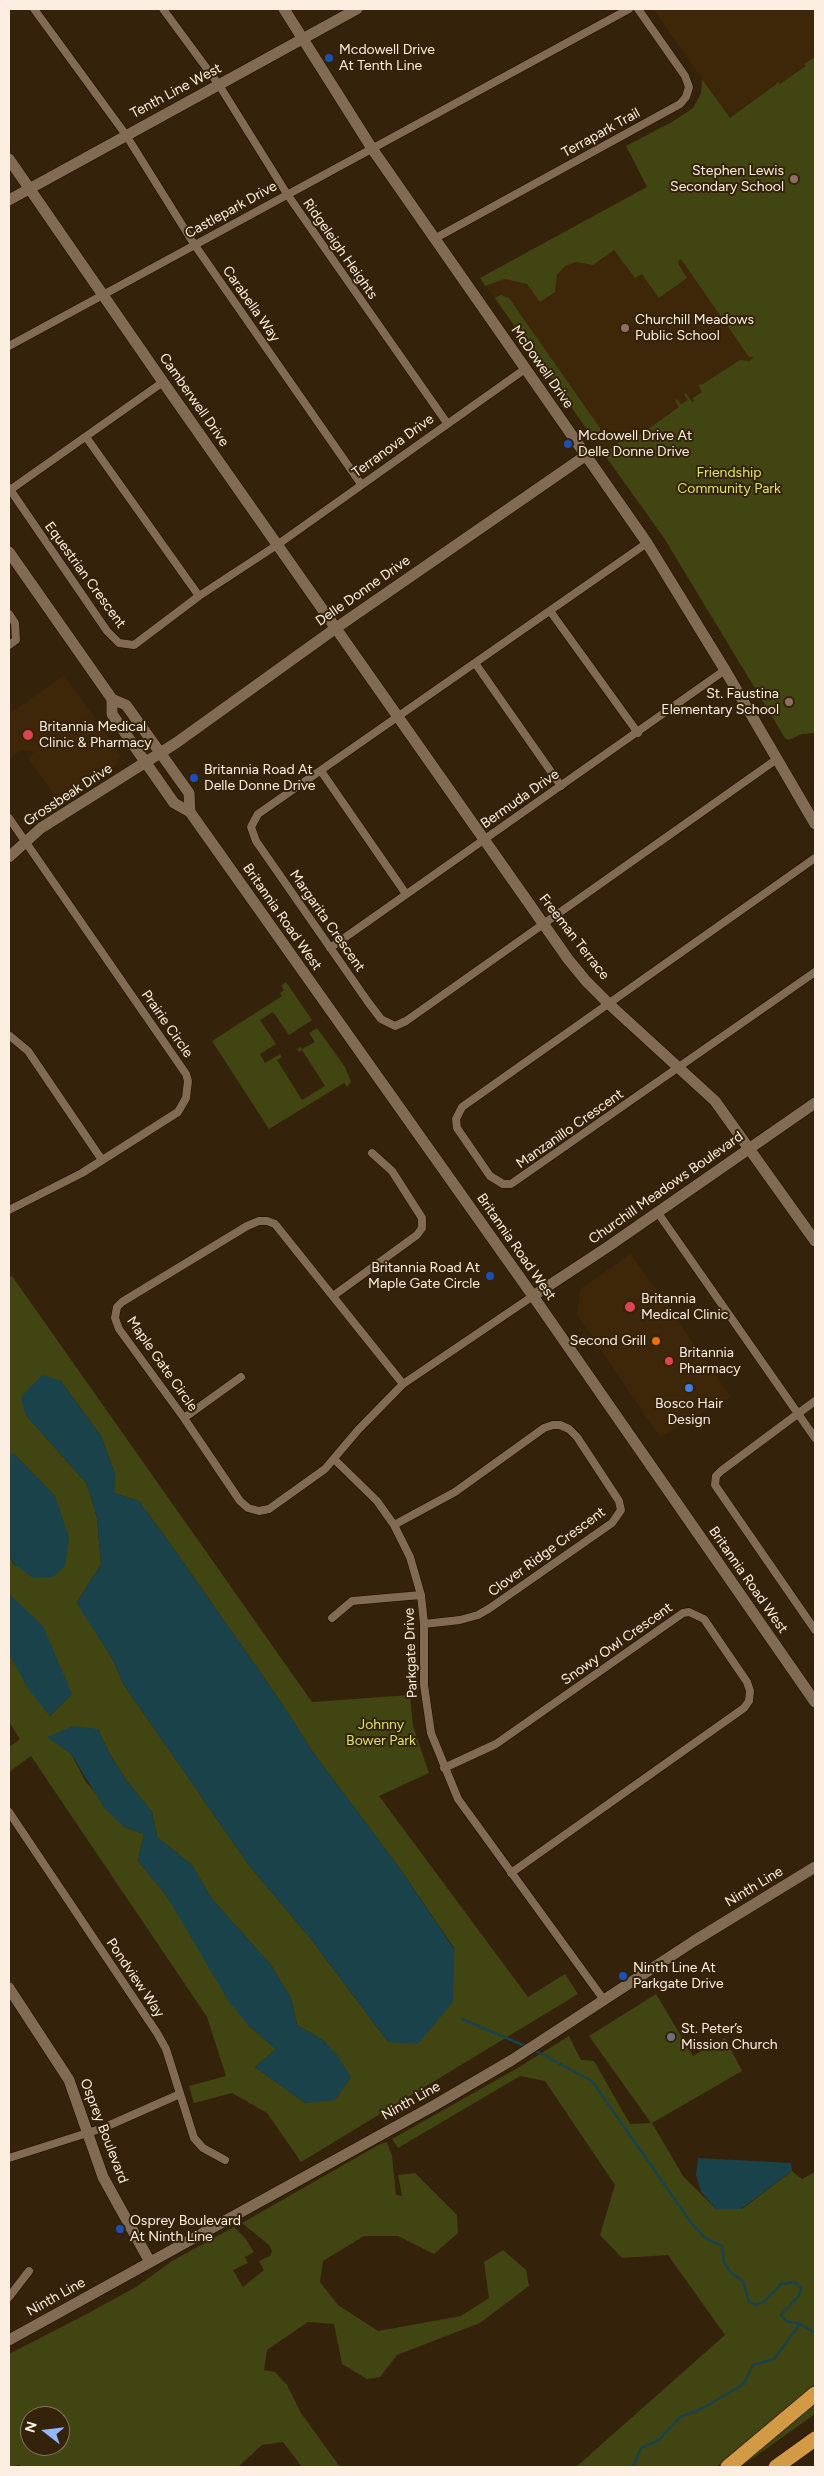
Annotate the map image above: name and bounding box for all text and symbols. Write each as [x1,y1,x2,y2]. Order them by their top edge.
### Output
place label: Mcdowell Drive At Tenth Line [339,42,435,74]
marker: Mcdowell Drive At Tenth Line [323,52,335,64]
street label: Tenth Line West [128,60,224,122]
street label: Terrapark Trail [559,105,643,161]
place label: Stephen Lewis Secondary School [670,163,784,196]
marker: Stephen Lewis Secondary School [788,173,800,185]
street label: Castlepark Drive [182,178,280,242]
street label: Ridgeleigh Heights [299,196,381,302]
street label: Carabella Way [219,263,283,345]
place label: Churchill Meadows Public School [635,312,754,344]
street label: McDowell Drive [507,322,577,412]
marker: Churchill Meadows Public School [619,322,631,334]
street label: Camberwell Drive [156,350,232,450]
street label: Terranova Drive [349,411,437,481]
place label: Mcdowell Drive At Delle Donne Drive [578,428,692,461]
marker: Mcdowell Drive At Delle Donne Drive [562,438,574,450]
park label: Friendship Community Park [677,465,781,498]
street label: Equestrian Crescent [41,519,129,631]
street label: Delle Donne Drive [313,552,413,630]
place label: St. Faustina Elementary School [661,686,779,719]
marker: St. Faustina Elementary School [783,696,795,708]
place label: Britannia Medical Clinic & Pharmacy [39,719,152,752]
marker: Britannia Medical Clinic & Pharmacy [21,728,35,742]
street label: Grossbeak Drive [21,760,115,830]
place label: Britannia Road At Delle Donne Drive [204,762,315,794]
street label: Bermuda Drive [478,766,562,832]
marker: Britannia Road At Delle Donne Drive [188,772,200,784]
street label: Britannia Road West [239,860,325,974]
street label: Margarita Crescent [286,867,368,975]
street label: Freeman Terrace [535,891,613,983]
street label: Prairie Circle [138,987,196,1061]
street label: Manzanillo Crescent [513,1086,627,1172]
street label: Churchill Meadows Boulevard [586,1128,746,1248]
street label: Britannia Road West [473,1190,559,1304]
place label: Britannia Road At Maple Gate Circle [368,1260,480,1292]
marker: Britannia Road At Maple Gate Circle [484,1270,496,1282]
place label: Britannia Medical Clinic [641,1291,728,1324]
marker: Britannia Medical Clinic [623,1300,637,1314]
street label: Maple Gate Circle [123,1313,201,1415]
place label: Second Grill [570,1333,646,1349]
marker: Second Grill [650,1335,662,1347]
place label: Britannia Pharmacy [679,1345,741,1378]
marker: Britannia Pharmacy [663,1355,675,1367]
marker: Bosco Hair Design [683,1382,695,1394]
place label: Bosco Hair Design [655,1396,723,1428]
street label: Clover Ridge Crescent [485,1504,609,1600]
street label: Britannia Road West [705,1523,791,1637]
street label: Snowy Owl Crescent [558,1599,676,1689]
street label: Parkgate Drive [401,1607,421,1699]
park label: Johnny Bower Park [346,1717,416,1750]
street label: Ninth Line [722,1863,786,1911]
street label: Pondview Way [102,1935,168,2021]
place label: Ninth Line At Parkgate Drive [633,1960,724,1992]
marker: Ninth Line At Parkgate Drive [617,1970,629,1982]
place label: St. Peter’s Mission Church [681,2021,778,2054]
marker: St. Peter’s Mission Church [665,2031,677,2043]
street label: Osprey Boulevard [76,2076,132,2186]
street label: Ninth Line [379,2078,443,2124]
place label: Osprey Boulevard At Ninth Line [130,2213,241,2246]
marker: Osprey Boulevard At Ninth Line [114,2223,126,2235]
street label: Ninth Line [24,2274,88,2320]
north arrow [20,2406,70,2456]
text: N [21,2419,41,2435]

